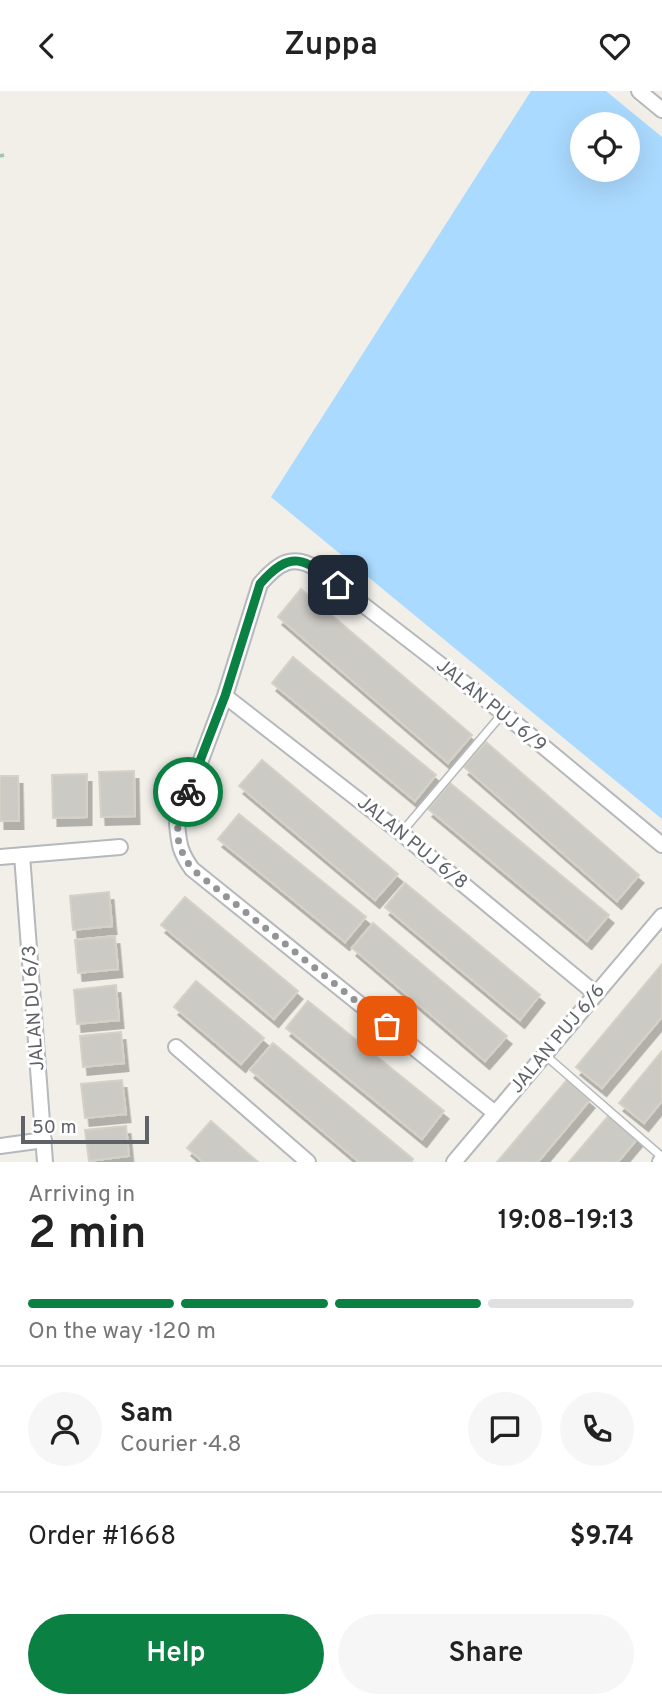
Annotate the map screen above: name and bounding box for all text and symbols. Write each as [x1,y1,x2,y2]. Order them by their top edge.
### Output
text: Zuppa [284,26,378,66]
icon: back [28,27,66,65]
icon: heart [596,27,634,65]
map controls [570,112,640,182]
button: locate [570,112,640,182]
pin [308,555,368,615]
icon: home [319,566,357,604]
street label: JALAN PUJ 6/9 [431,654,551,758]
courier [153,757,223,827]
icon: bike [169,773,207,811]
street label: JALAN PUJ 6/8 [352,791,472,895]
street label: JALAN DU 6/3 [18,944,50,1072]
street label: JALAN PUJ 6/6 [505,979,611,1099]
pin [357,996,417,1056]
icon: bag [368,1007,406,1045]
scale bar [21,1113,149,1145]
text: 50 m [32,1116,77,1140]
text: Arriving in [28,1181,135,1210]
text: 19:08–19:13 [498,1205,634,1238]
text: 2 min [28,1206,147,1265]
text: On the way · 120 m [28,1318,216,1347]
button: person [28,1392,102,1466]
button: chat [468,1392,542,1466]
button: phone [560,1392,634,1466]
text: Sam [120,1398,173,1431]
text: Courier · 4.8 [120,1431,241,1460]
text: Order #1668 [28,1521,176,1554]
text: $9.74 [570,1521,634,1554]
button: Help [28,1614,324,1694]
button: Share [338,1614,634,1694]

